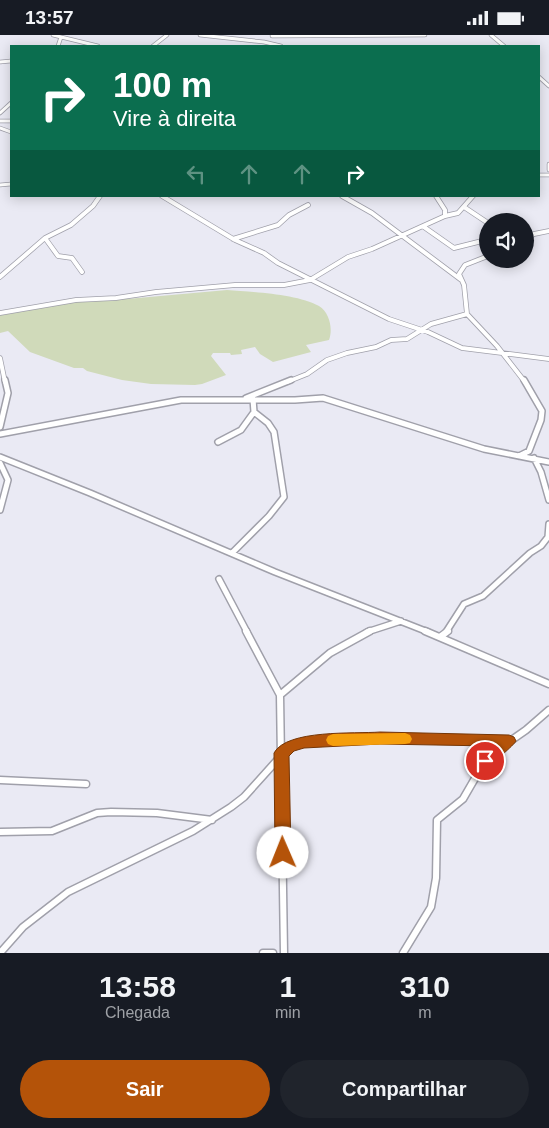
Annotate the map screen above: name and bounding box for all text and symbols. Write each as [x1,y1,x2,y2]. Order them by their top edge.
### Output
text: 13:57 [25,7,74,28]
icon: right [30,65,95,130]
text: 100 m [113,65,212,104]
text: Vire à direita [113,106,236,131]
icon: left [182,160,210,188]
icon: ahead [235,160,263,188]
icon: ahead [288,160,316,188]
icon: right [341,160,369,188]
map controls [479,213,534,268]
button: sound [479,213,534,268]
pin [464,740,506,782]
icon: arrive [471,747,499,775]
position arrow [256,826,308,878]
text: 13:58 [99,970,176,1003]
text: 1 [279,970,296,1003]
text: 310 [400,970,450,1003]
text: Chegada [105,1004,170,1021]
text: min [275,1004,301,1021]
text: m [418,1004,431,1021]
button: Sair [20,1060,270,1118]
button: Compartilhar [280,1060,529,1118]

